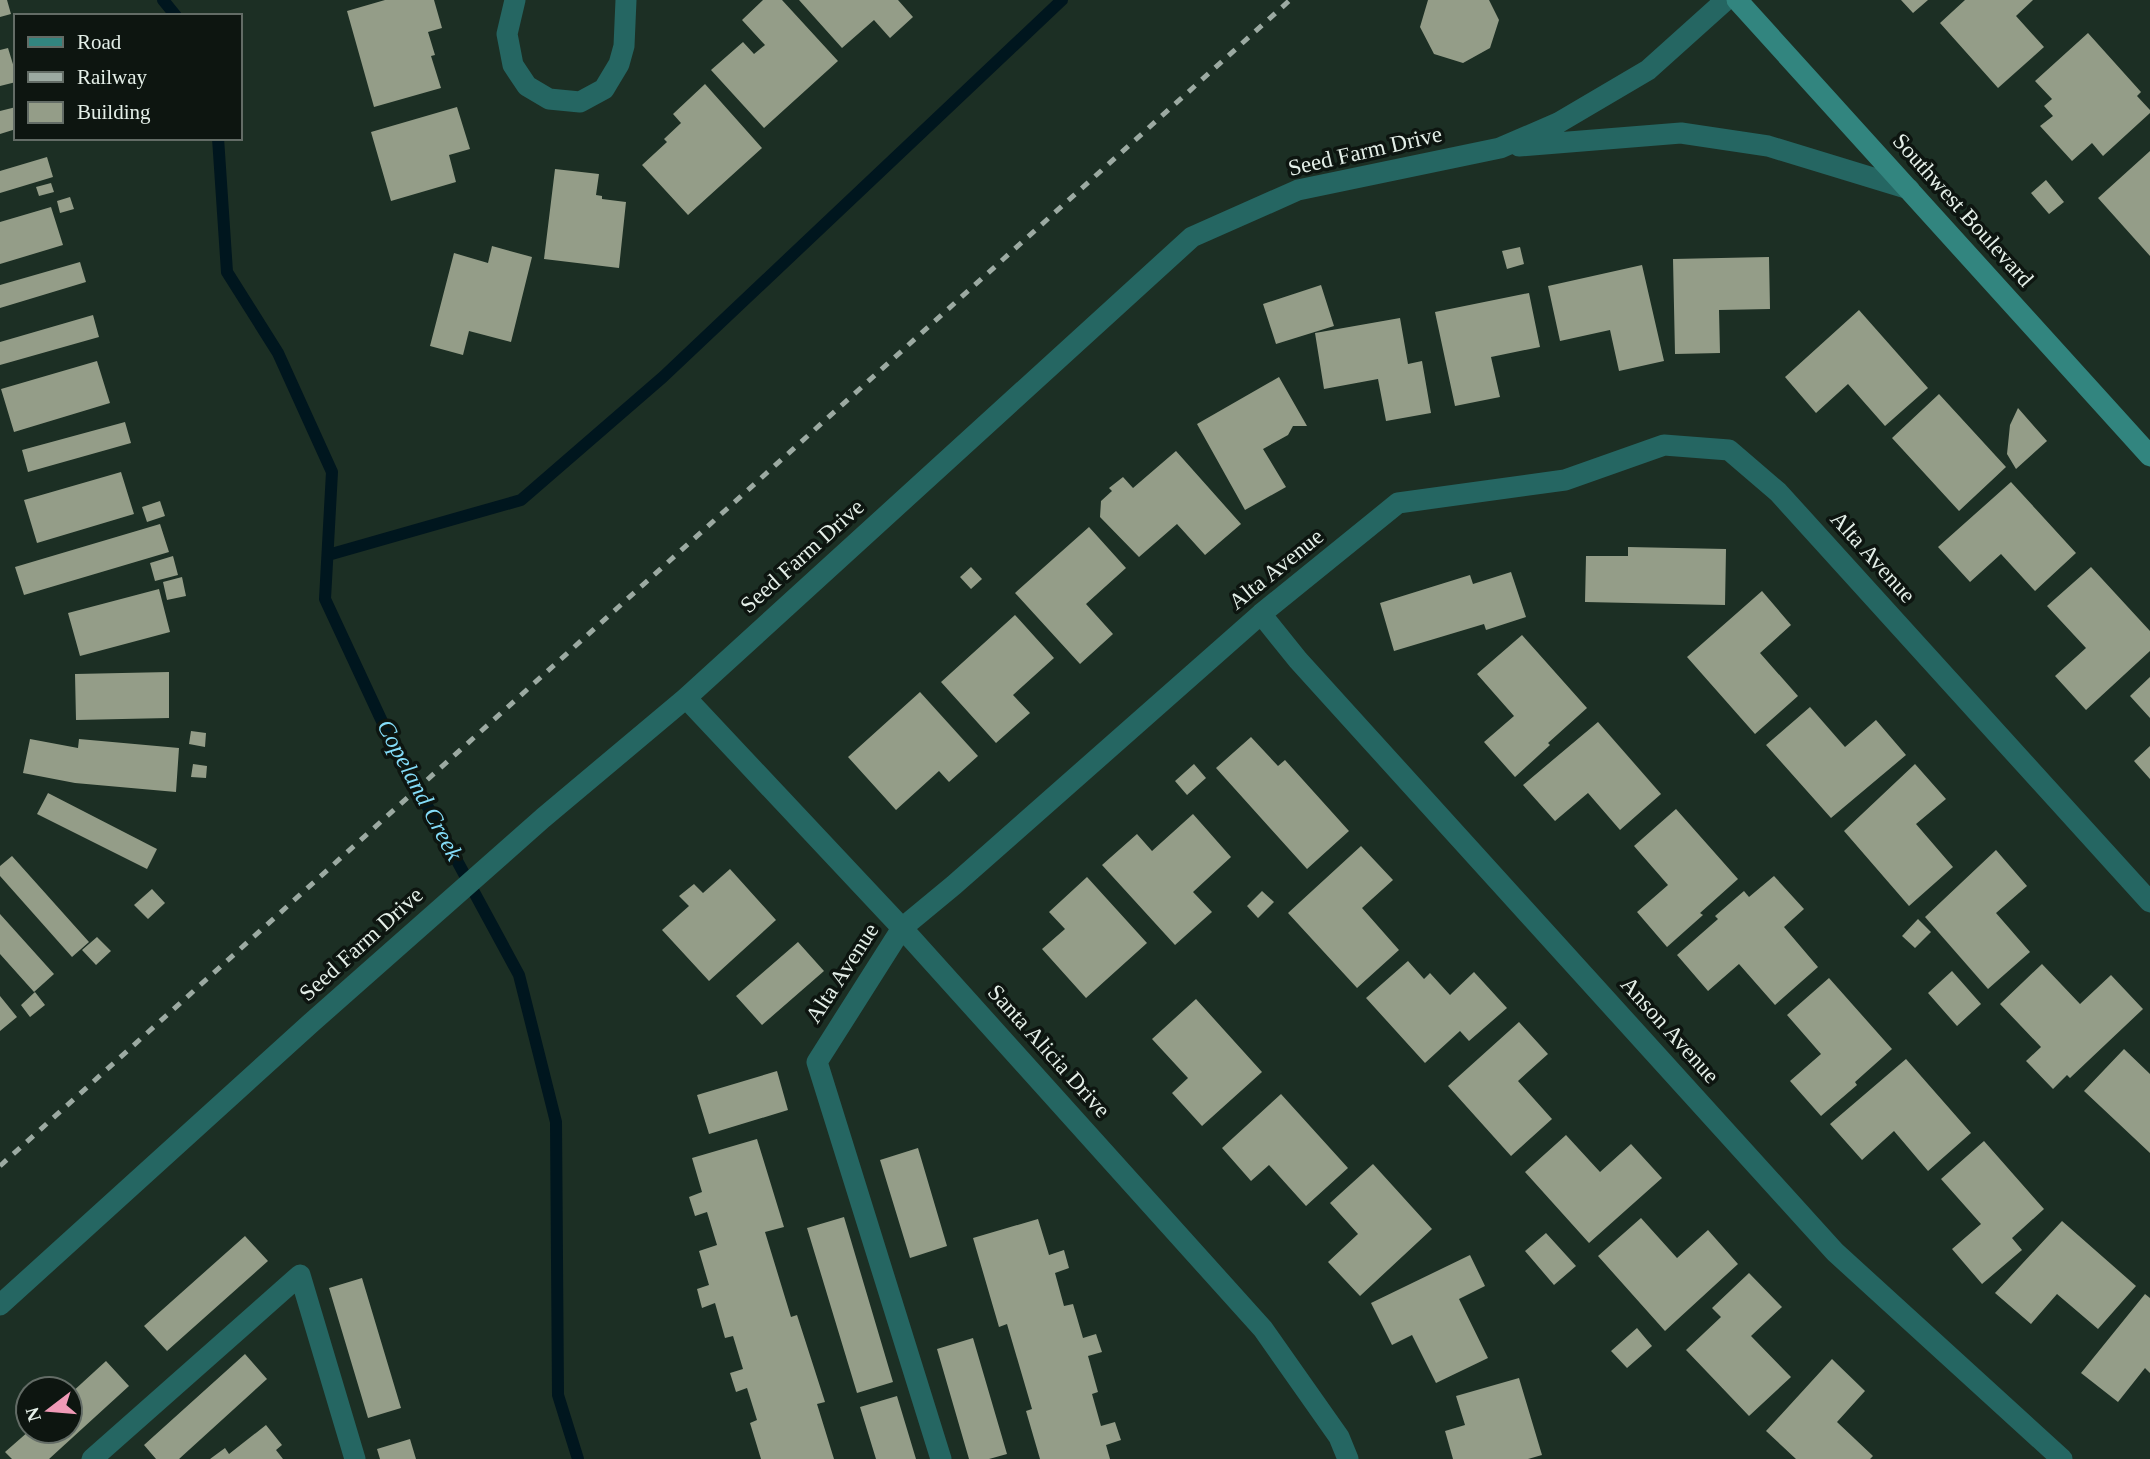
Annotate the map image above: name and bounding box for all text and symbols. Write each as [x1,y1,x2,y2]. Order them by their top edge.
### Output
legend [14,14,242,140]
text: Road [77,30,122,54]
text: Railway [77,65,147,89]
text: Building [77,100,151,124]
street label: Seed Farm Drive [1286,121,1444,181]
street label: Southwest Boulevard [1888,128,2039,292]
street label: Seed Farm Drive [735,494,869,618]
street label: Alta Avenue [1826,506,1920,608]
street label: Alta Avenue [1224,523,1328,615]
water label: Copeland Creek [372,715,468,865]
street label: Seed Farm Drive [294,882,428,1006]
street label: Alta Avenue [800,918,884,1028]
street label: Anson Avenue [1616,972,1724,1088]
street label: Santa Alicia Drive [983,980,1115,1122]
north arrow [14,1375,84,1445]
text: N [21,1405,45,1424]

